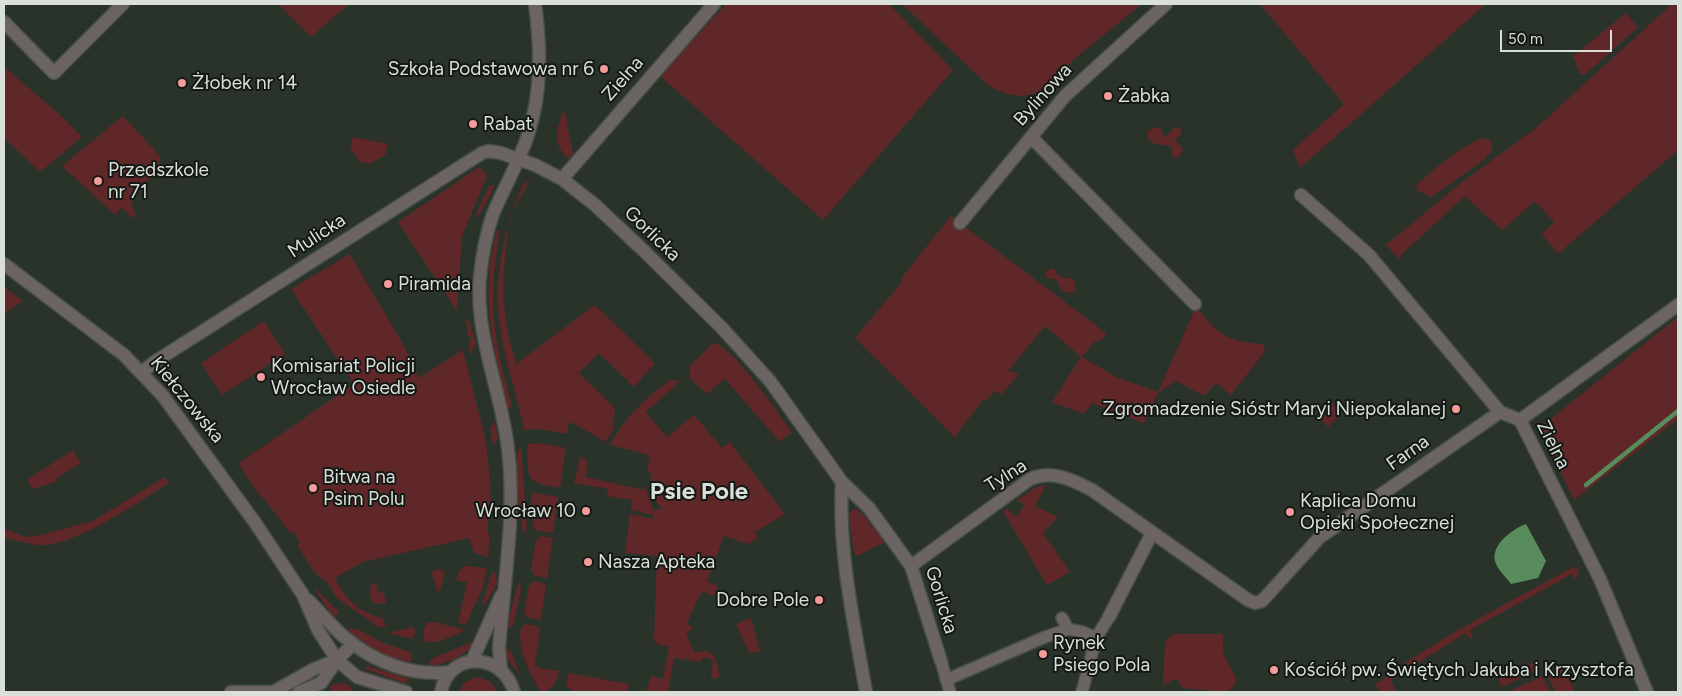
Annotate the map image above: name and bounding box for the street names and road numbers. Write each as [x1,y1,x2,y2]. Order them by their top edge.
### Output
street label: Zielna [598,52,648,106]
street label: Bylinowa [1009,59,1077,131]
street label: Gorlicka [619,202,685,266]
street label: Mulicka [284,209,350,263]
street label: Kiełczowska [145,352,229,448]
street label: Zielna [1531,417,1575,473]
street label: Farna [1382,430,1434,476]
street label: Tylna [981,454,1031,498]
street label: Gorlicka [920,563,962,637]

